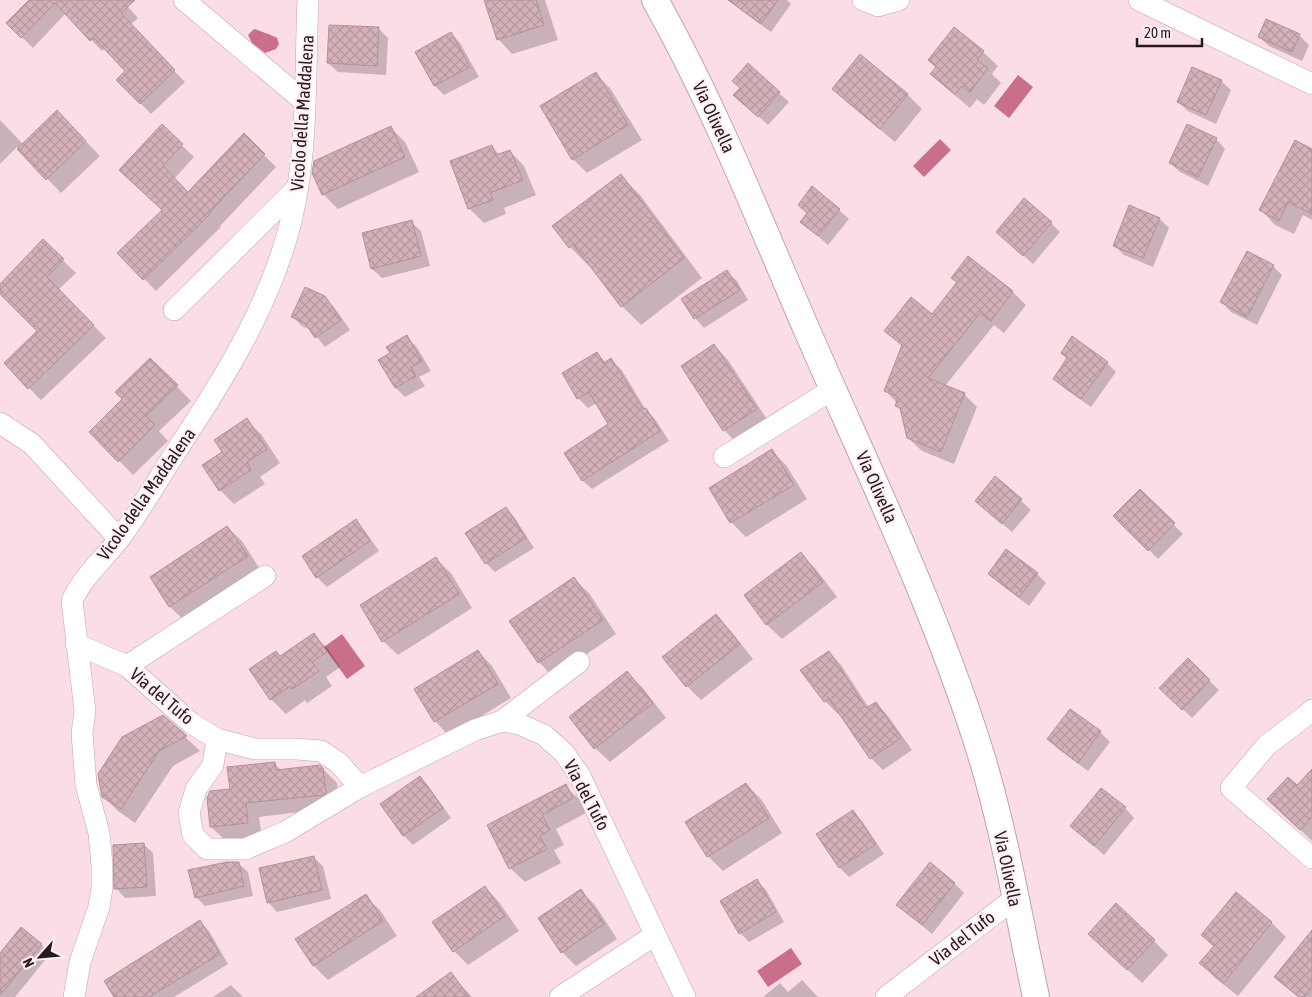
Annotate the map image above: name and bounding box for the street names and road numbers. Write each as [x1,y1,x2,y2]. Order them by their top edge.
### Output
street label: Vicolo della Maddalena [286,34,318,192]
street label: Via Olivella [688,78,740,156]
street label: Vicolo della Maddalena [93,424,199,564]
street label: Via Olivella [852,448,902,526]
street label: Via del Tufo [126,663,198,729]
street label: Via del Tufo [560,756,614,834]
street label: Via Olivella [990,829,1026,909]
street label: Via del Tufo [925,906,999,970]

